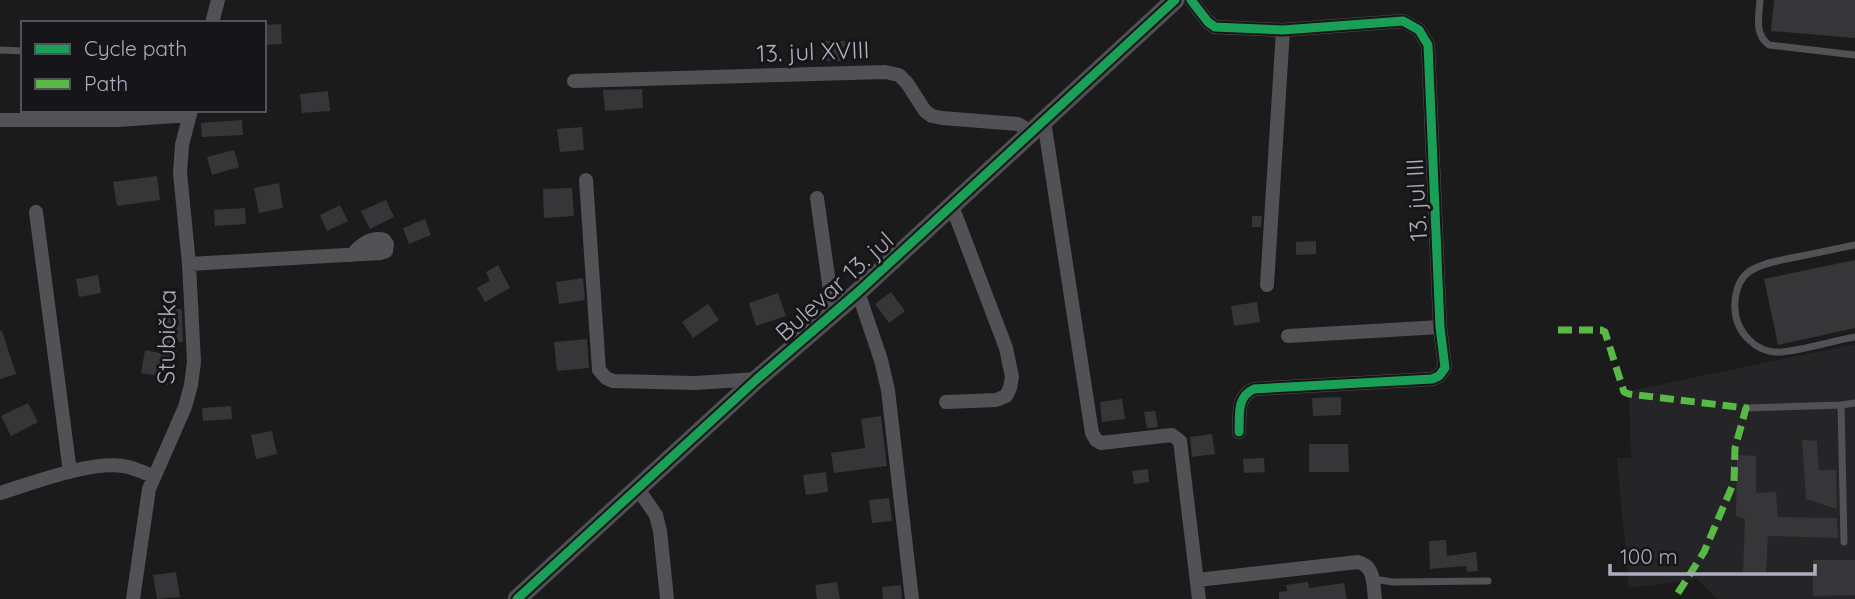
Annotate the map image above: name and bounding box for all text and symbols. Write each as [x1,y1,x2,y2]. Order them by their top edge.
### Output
legend [21,21,266,112]
street label: 13. jul XVIII [756,34,870,68]
text: Cycle path [84,35,187,61]
text: Path [84,70,128,96]
street label: 13. jul III [1399,158,1433,242]
street label: Bulevar 13. jul [769,225,899,347]
street label: Stubička [150,289,182,385]
scale bar [1610,532,1815,576]
text: 100 m [1620,543,1678,569]

